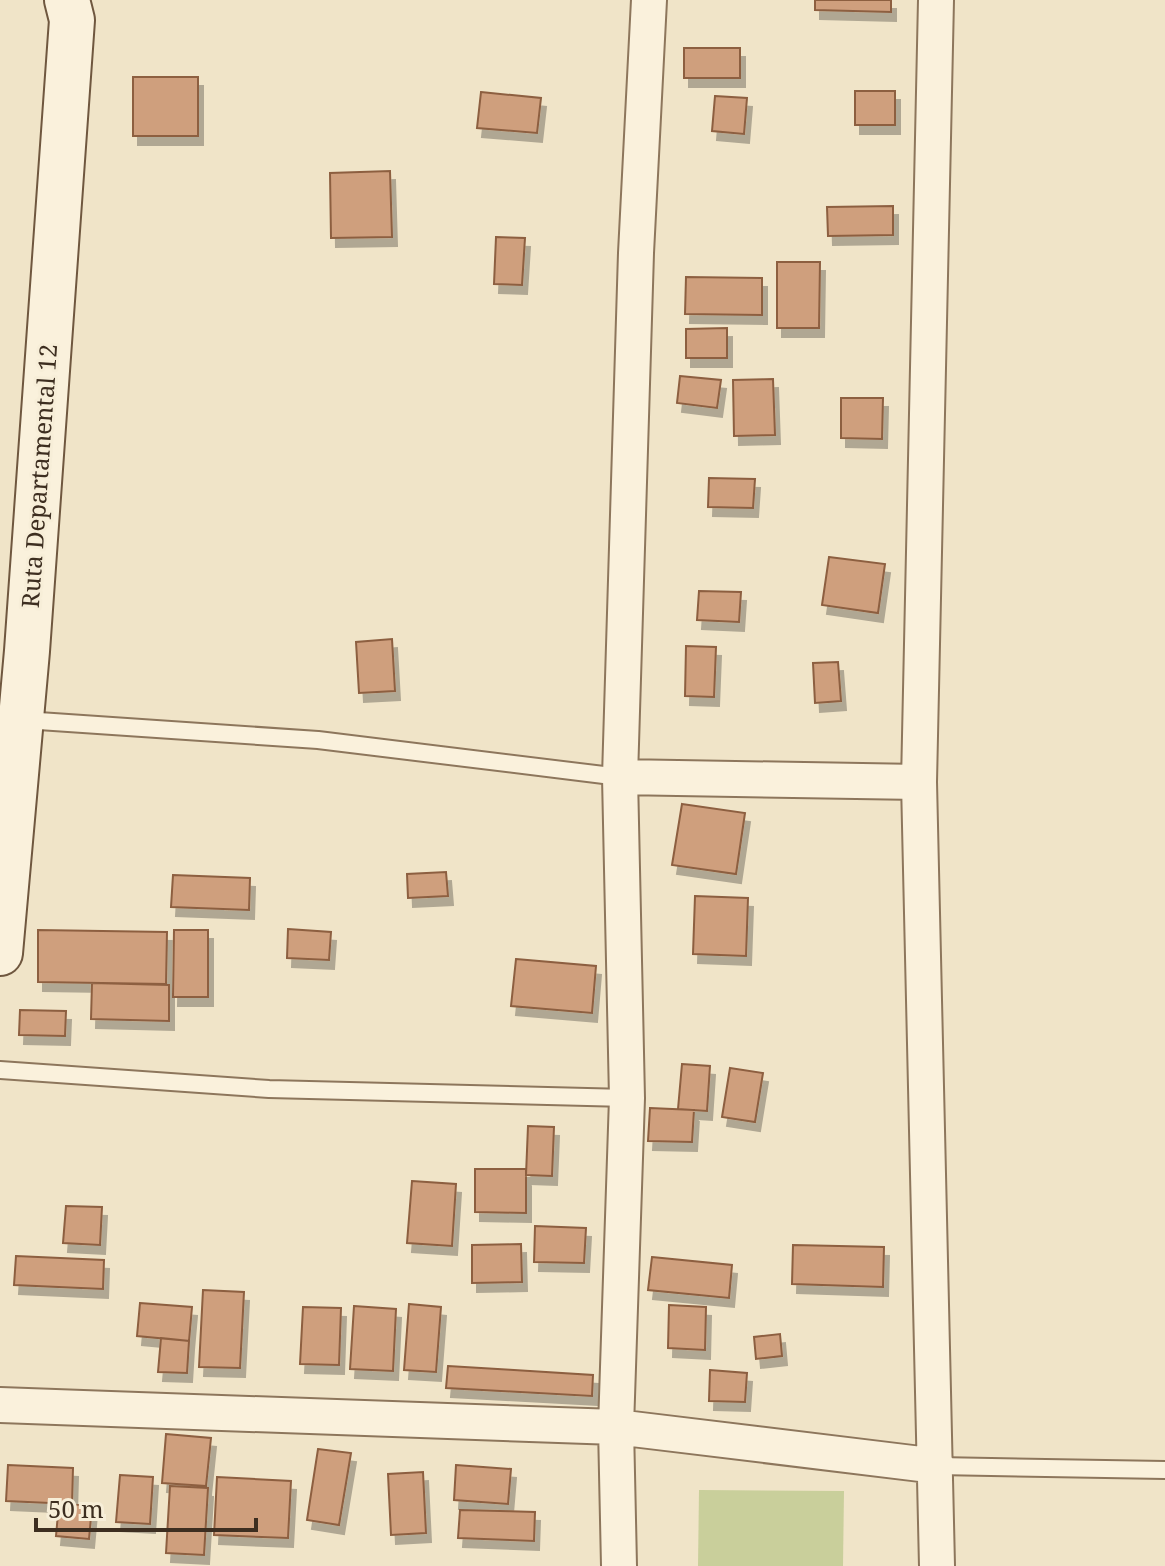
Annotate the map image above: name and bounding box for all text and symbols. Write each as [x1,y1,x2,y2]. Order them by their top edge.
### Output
street label: Ruta Departamental 12 [13,343,64,609]
scale bar [36,1482,256,1532]
text: 50 m [48,1492,104,1525]

